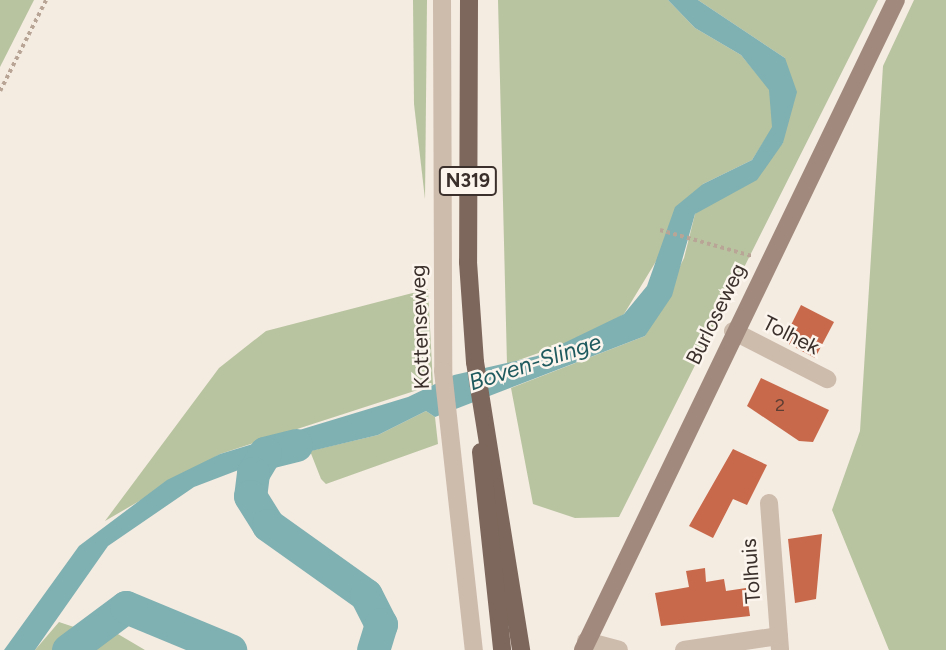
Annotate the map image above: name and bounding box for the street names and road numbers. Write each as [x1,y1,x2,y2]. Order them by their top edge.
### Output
road number: N319 [438,166,498,196]
street label: Burloseweg [681,259,751,369]
street label: Kottenseweg [405,264,435,390]
street label: Tolhek [758,310,824,360]
street label: Tolhuis [736,538,766,604]

